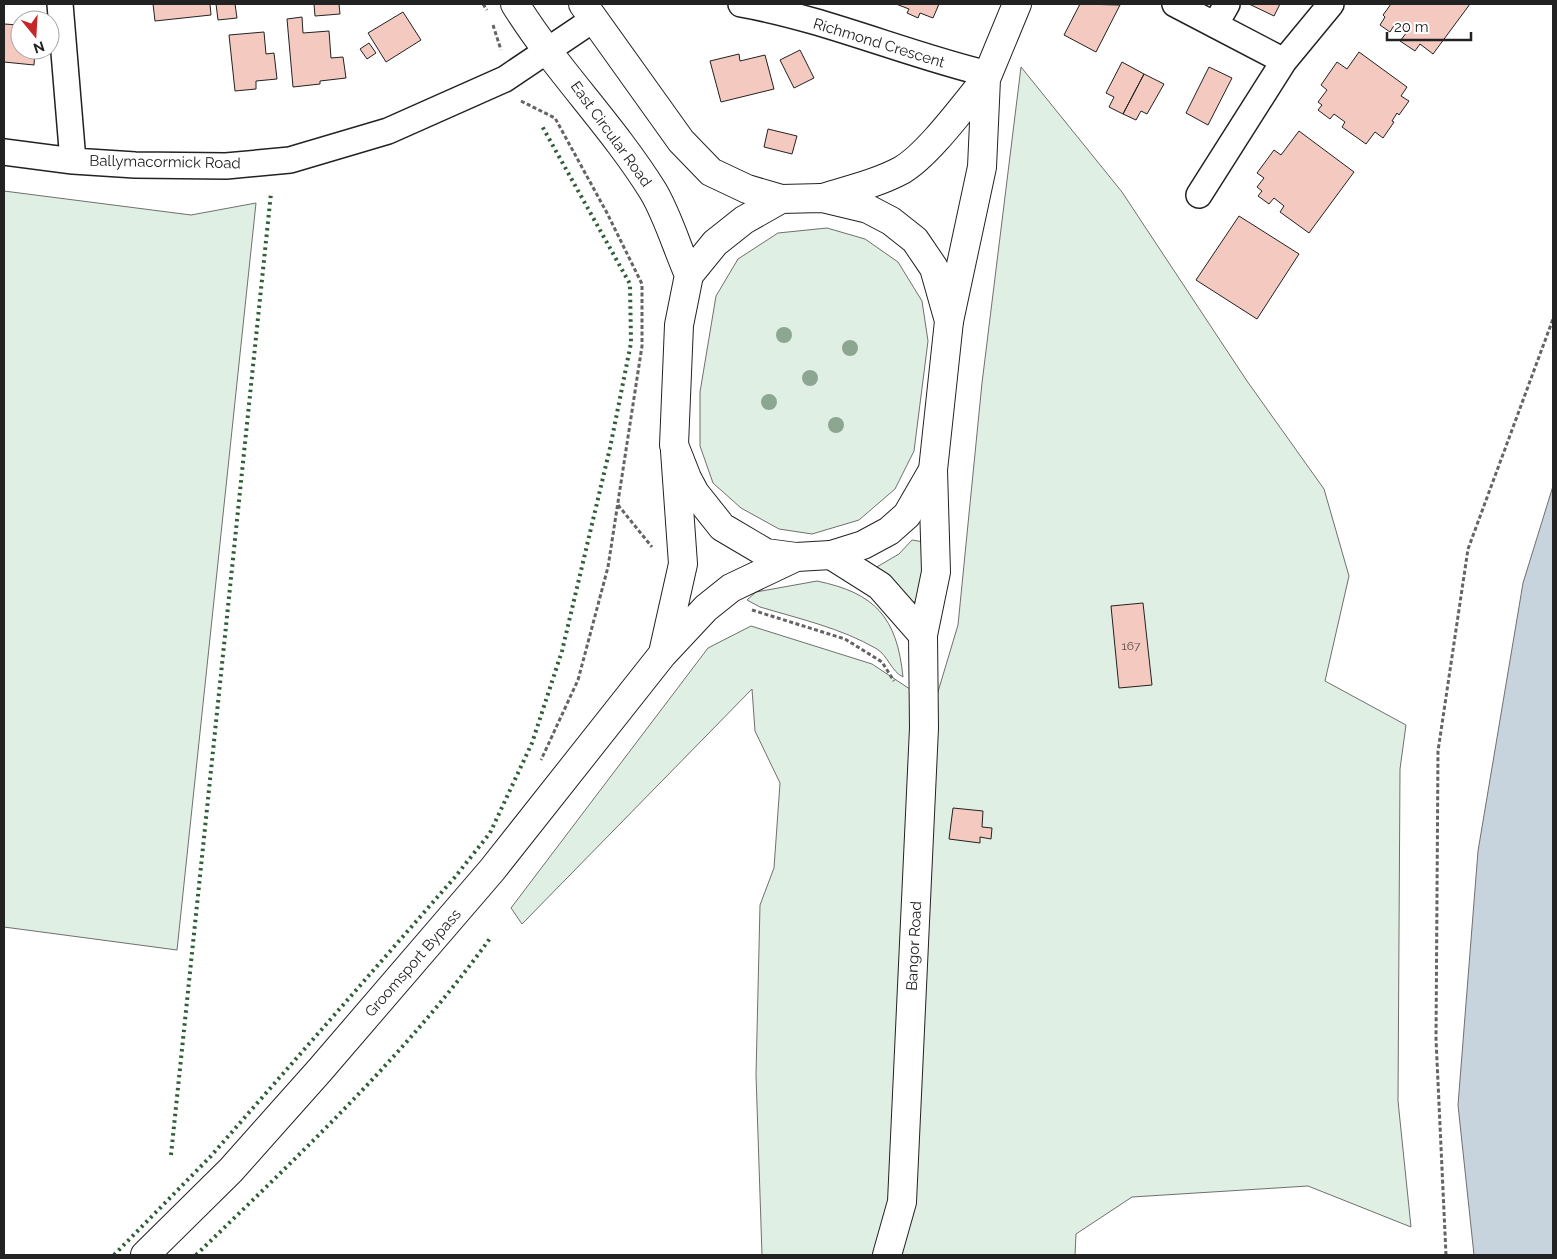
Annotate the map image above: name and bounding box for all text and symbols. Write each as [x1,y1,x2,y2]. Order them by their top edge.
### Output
north arrow [10,10,60,60]
scale bar [1387,10,1471,42]
street label: Richmond Crescent [811,14,947,72]
text: 20 m [1394,18,1429,36]
text: N [31,38,47,57]
street label: East Circular Road [567,78,655,190]
street label: Ballymacormick Road [89,152,241,172]
house number: 167 [1122,639,1141,653]
street label: Bangor Road [903,901,925,991]
street label: Groomsport Bypass [361,905,465,1021]

